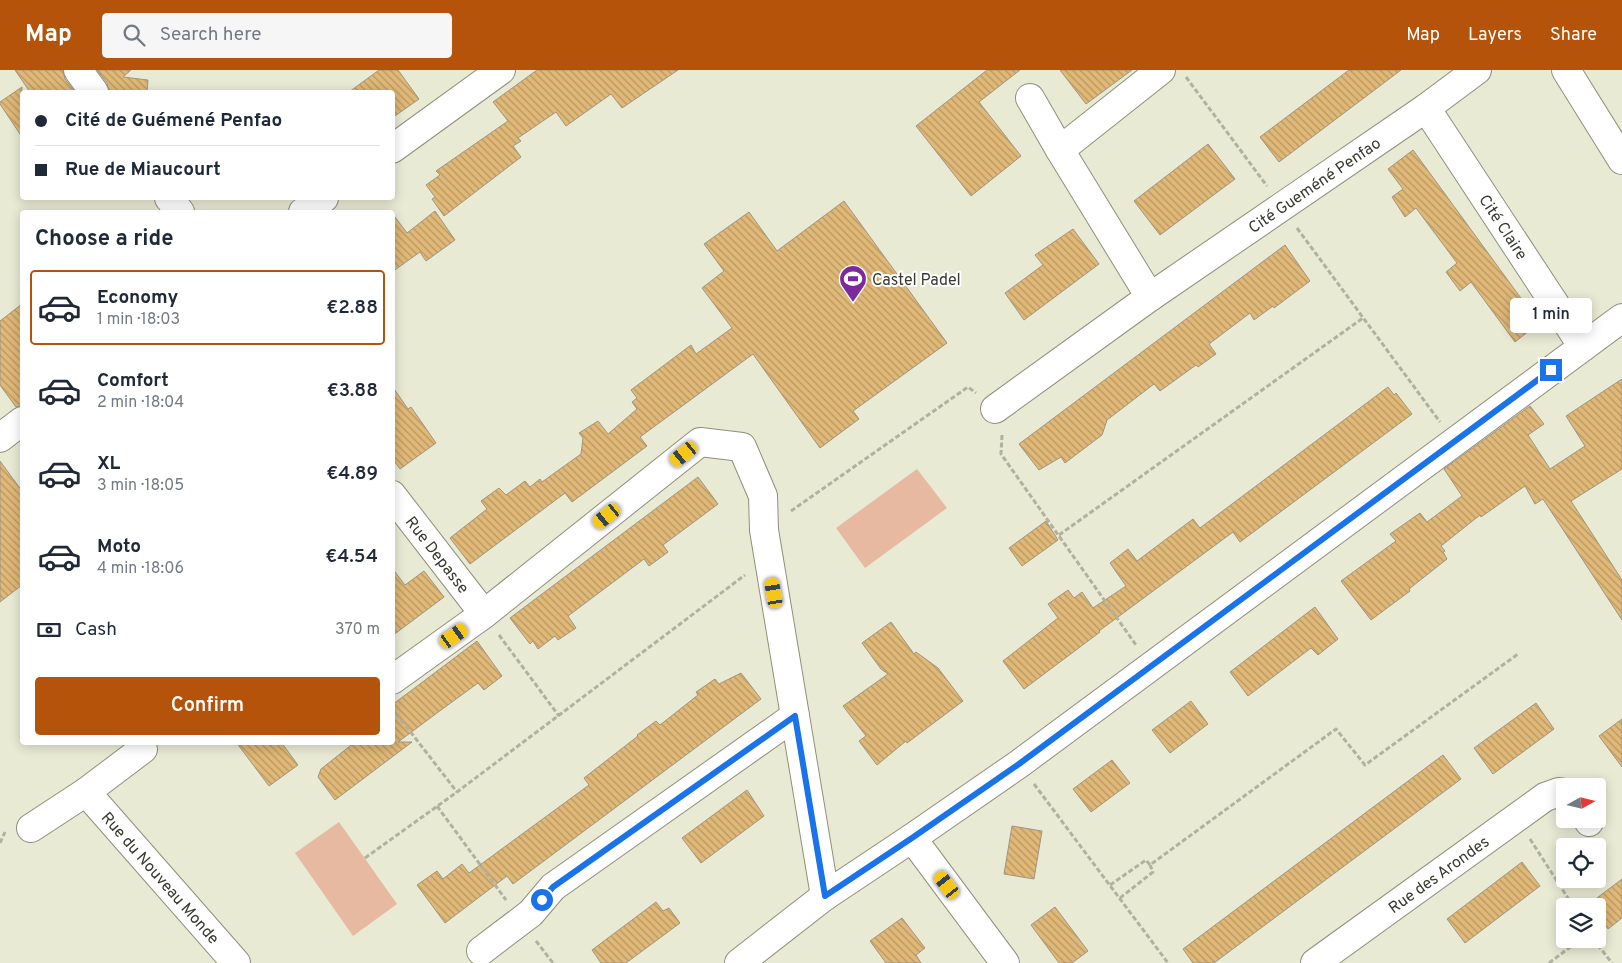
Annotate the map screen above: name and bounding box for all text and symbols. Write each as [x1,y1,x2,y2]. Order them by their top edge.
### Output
search box [102,13,452,58]
text: Map [25,20,72,50]
icon: search [120,21,148,49]
text: Search here [160,23,261,47]
text: Map [1406,24,1440,47]
text: Layers [1468,24,1522,47]
text: Share [1550,24,1597,47]
text: Cité de Guémené Penfao [65,109,282,133]
street label: Cité Gueméné Penfao [1245,134,1385,239]
text: Rue de Miaucourt [65,158,221,182]
street label: Cité Claire [1474,191,1531,264]
text: Choose a ride [35,226,173,253]
sports icon: Castel Padel [838,264,868,303]
place label: Castel Padel [872,271,961,291]
icon: car [37,285,82,330]
text: Economy [97,286,178,310]
text: €2.88 [326,296,378,320]
callout: 1 min [1510,298,1592,332]
text: 1 min [1532,305,1570,325]
text: 1 min · 18:03 [97,310,180,330]
route end [1540,359,1562,381]
icon: car [37,368,82,413]
text: Comfort [97,369,169,393]
text: €3.88 [327,379,378,403]
text: 2 min · 18:04 [97,393,184,413]
car [667,439,700,469]
icon: car [37,451,82,496]
text: XL [97,452,120,476]
text: €4.89 [326,462,378,486]
text: 3 min · 18:05 [97,476,184,496]
car [590,501,623,531]
street label: Rue Depasse [400,513,472,598]
icon: car [37,534,82,579]
text: Moto [97,535,141,559]
text: €4.54 [325,545,378,569]
text: 4 min · 18:06 [97,559,184,579]
car [764,577,783,609]
icon: cash [35,616,63,644]
text: Cash [75,618,117,642]
text: 370 m [335,620,380,640]
car [437,621,470,651]
button: Confirm [35,677,380,735]
north arrow [1556,778,1606,828]
map controls [1556,778,1606,948]
street label: Rue du Nouveau Monde [96,808,223,949]
street label: Rue des Arondes [1385,833,1494,919]
button: locate [1556,838,1606,888]
car [931,869,962,901]
route start [531,889,553,911]
button: layers [1556,898,1606,948]

